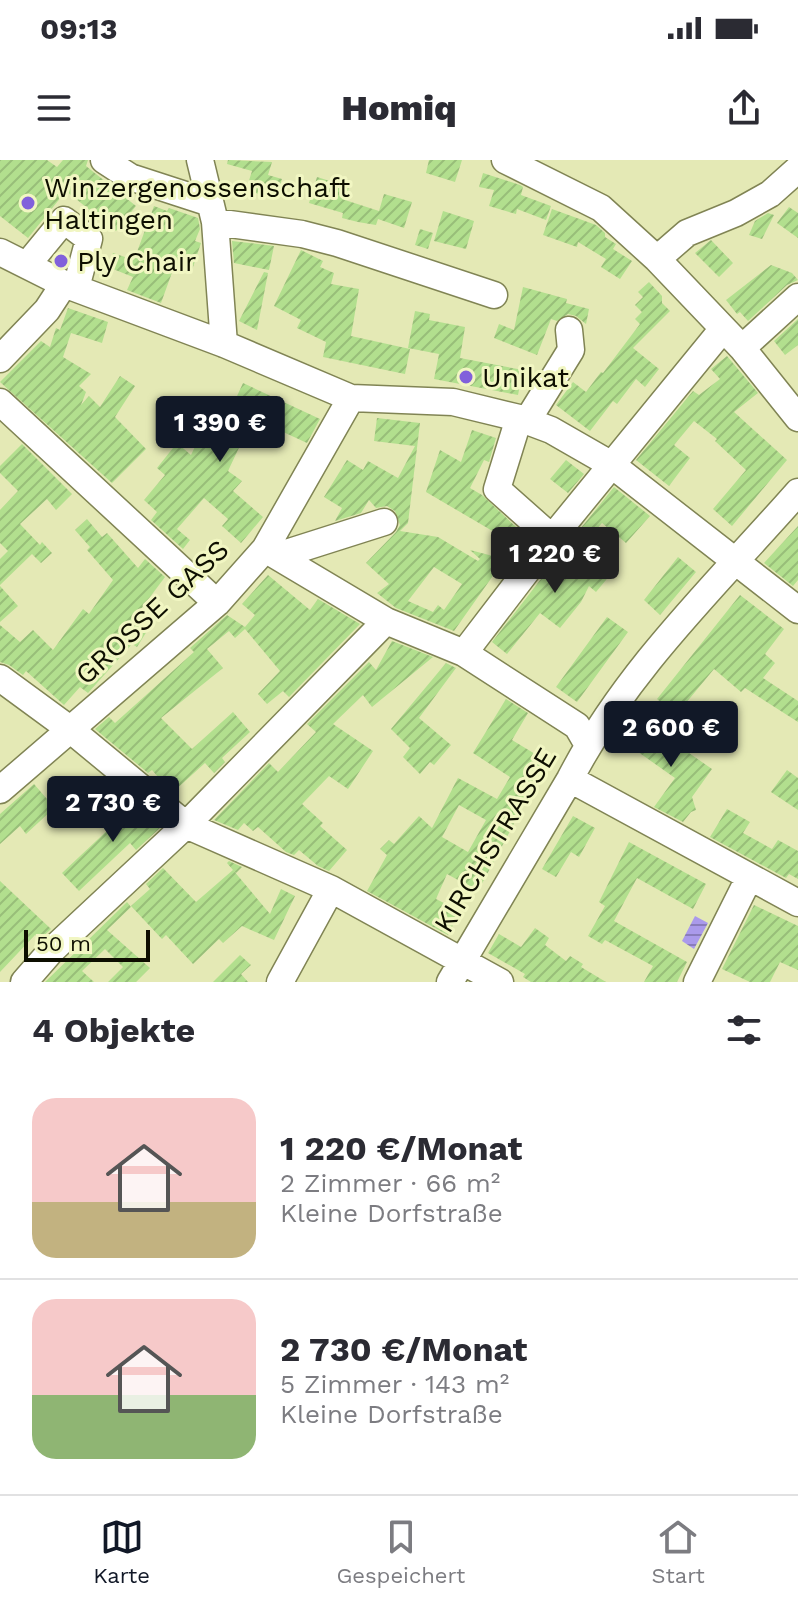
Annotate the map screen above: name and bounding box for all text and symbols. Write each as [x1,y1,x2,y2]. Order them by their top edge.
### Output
text: 09:13 [40,11,118,46]
icon: menu [32,86,76,130]
icon: share [722,86,766,130]
text: Homiq [341,87,457,129]
place label: Winzergenossenschaft Haltingen [44,171,351,236]
marker: Winzergenossenschaft Haltingen [19,194,37,212]
place label: Ply Chair [77,245,197,278]
marker: Ply Chair [52,252,70,270]
place label: Unikat [482,361,569,394]
marker: Unikat [457,368,475,386]
pin: 1 390 € [146,396,294,464]
text: 1 390 € [174,407,266,437]
pin: 1 220 € [481,527,629,595]
street label: GROSSE GASS [69,533,235,691]
text: 1 220 € [509,538,601,568]
pin: 2 600 € [597,701,745,769]
text: 2 600 € [622,712,720,742]
street label: KIRCHSTRASSE [427,742,563,938]
pin: 2 730 € [39,776,187,844]
text: 2 730 € [65,787,161,817]
scale bar [24,926,150,962]
text: 50 m [36,931,91,956]
icon: filters [722,1008,766,1052]
text: 4 Objekte [32,1010,195,1050]
text: 1 220 €/Monat [280,1128,522,1168]
icon: home [96,1130,192,1226]
text: 2 Zimmer · 66 m² [280,1168,500,1198]
text: Kleine Dorfstraße [280,1198,503,1228]
text: 2 730 €/Monat [280,1329,527,1369]
icon: home [96,1331,192,1427]
text: 5 Zimmer · 143 m² [280,1369,509,1399]
text: Kleine Dorfstraße [280,1399,503,1429]
tab: Karte [93,1515,150,1588]
tab: Gespeichert [336,1515,465,1588]
tab: Start [651,1515,705,1588]

